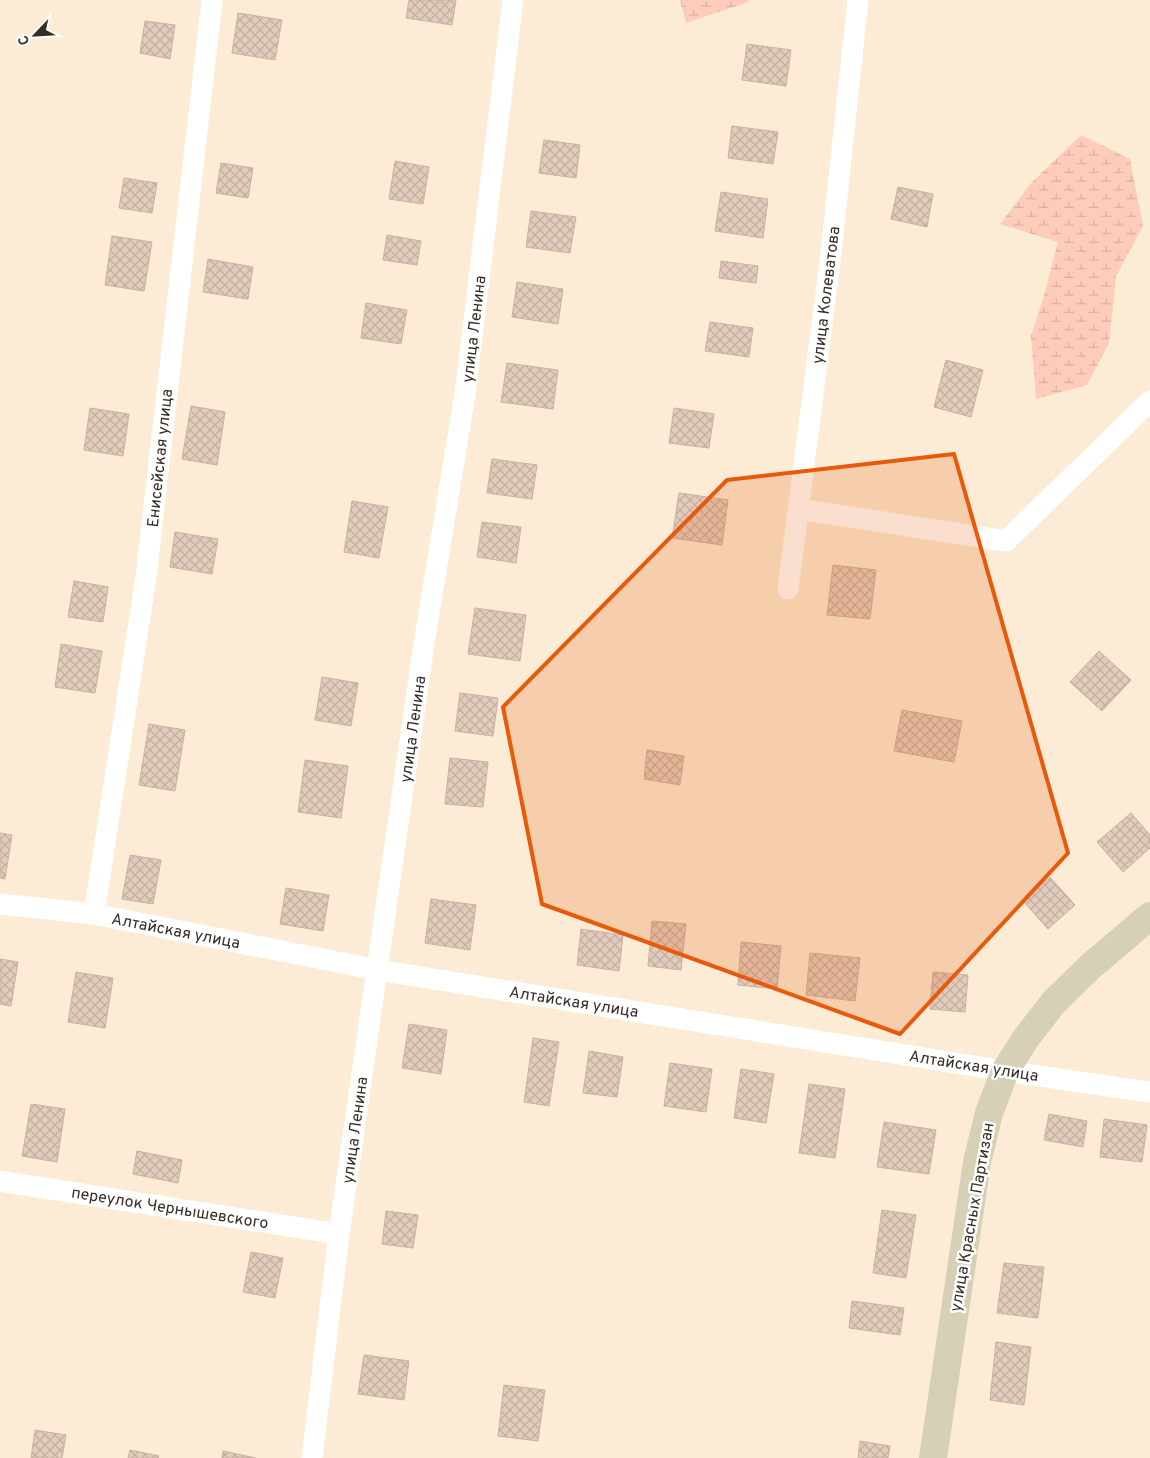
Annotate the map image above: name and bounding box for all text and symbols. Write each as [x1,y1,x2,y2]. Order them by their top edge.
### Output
north arrow [10,10,60,60]
text: С [15,32,34,48]
street label: улица Колеватова [809,225,845,365]
street label: улица Ленина [458,274,491,384]
street label: Енисейская улица [144,388,178,528]
street label: улица Ленина [397,674,431,784]
street label: Алтайская улица [110,910,242,954]
street label: Алтайская улица [508,983,640,1023]
street label: Алтайская улица [908,1047,1040,1087]
street label: улица Ленина [339,1075,373,1185]
street label: улица Красных Партизан [946,1121,999,1314]
street label: переулок Чернышевского [70,1184,270,1234]

